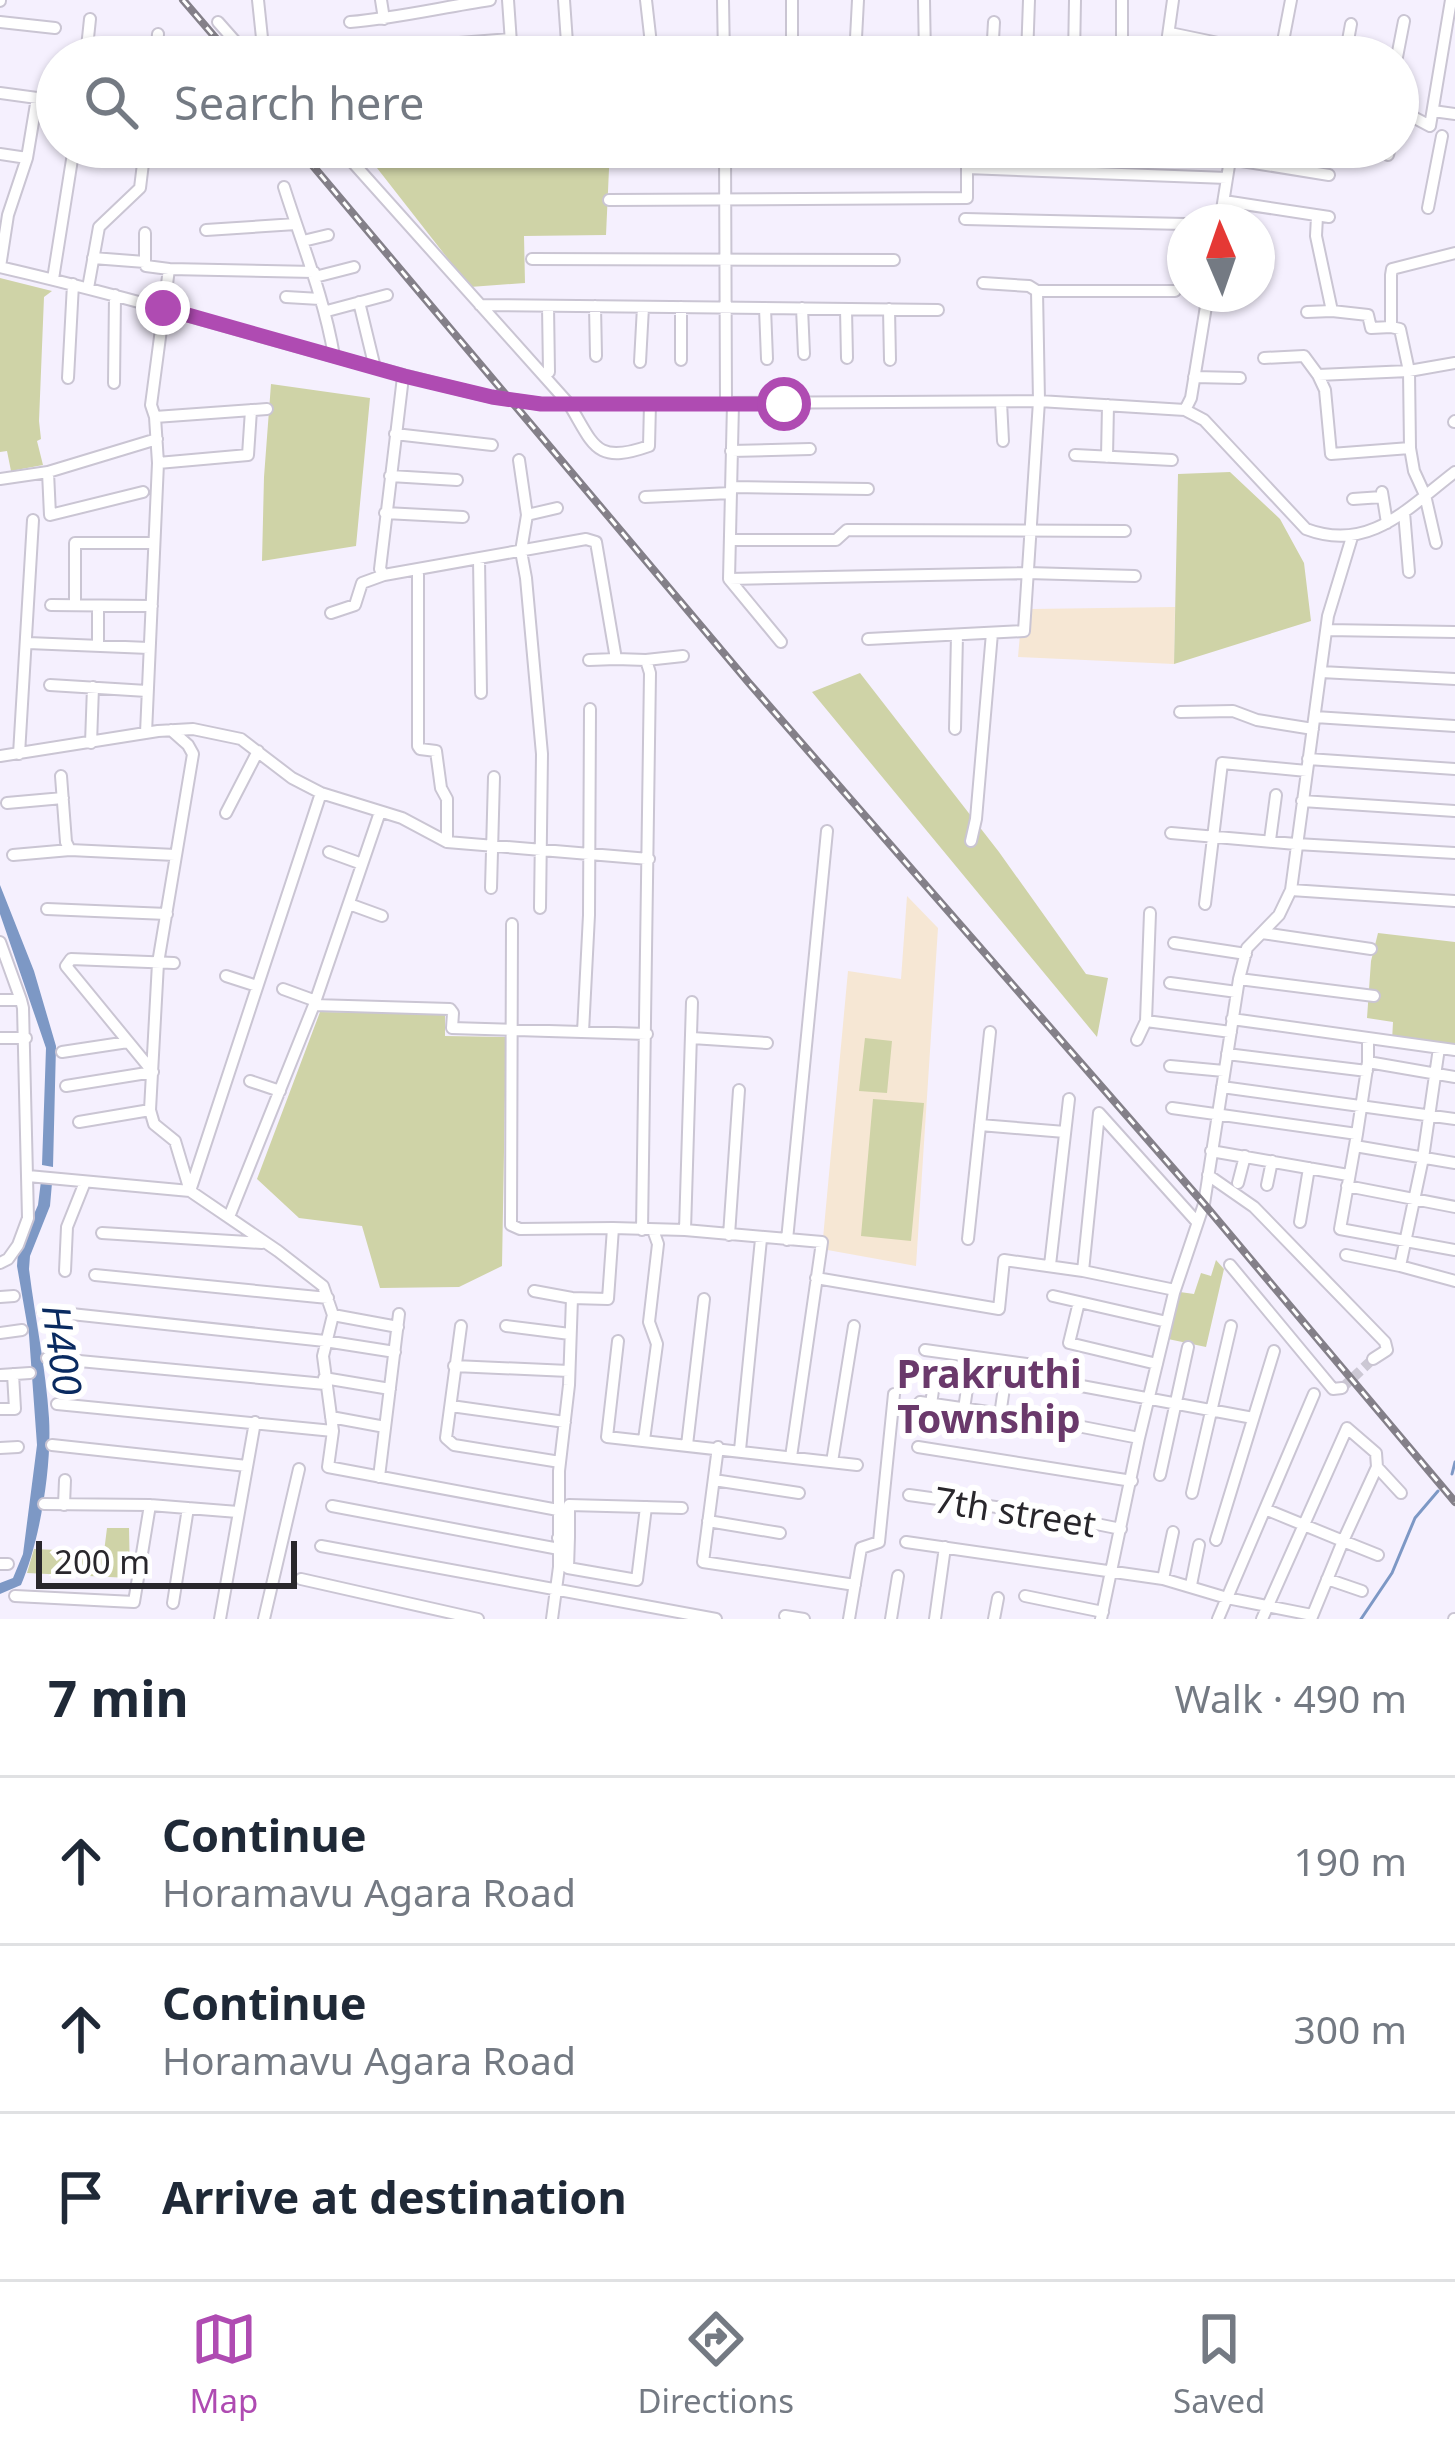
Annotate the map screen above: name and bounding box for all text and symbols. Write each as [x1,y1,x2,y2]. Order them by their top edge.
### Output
search box [36,36,1419,168]
icon: search [78,69,144,135]
text: Search here [174,72,424,133]
north arrow [1167,204,1275,312]
route end [136,281,190,335]
route start [757,377,811,431]
water label: H400 [31,1301,96,1399]
district label: Prakruthi Township [896,1346,1082,1444]
street label: 7th street [931,1475,1100,1548]
scale bar [36,1535,297,1588]
text: 200 m [54,1539,150,1584]
text: 7 min [48,1662,189,1732]
text: Walk · 490 m [1174,1671,1407,1724]
text: Continue [162,1804,367,1865]
icon: ahead [48,1828,114,1894]
text: 190 m [1293,1834,1407,1887]
text: Horamavu Agara Road [162,1865,576,1918]
text: Continue [162,1972,367,2033]
icon: ahead [48,1996,114,2062]
text: 300 m [1293,2002,1407,2055]
text: Horamavu Agara Road [162,2033,576,2086]
icon: arrive [48,2164,114,2230]
text: Arrive at destination [162,2166,627,2227]
tab: Map [190,2306,258,2423]
tab: Directions [637,2306,794,2423]
tab: Saved [1173,2306,1265,2423]

